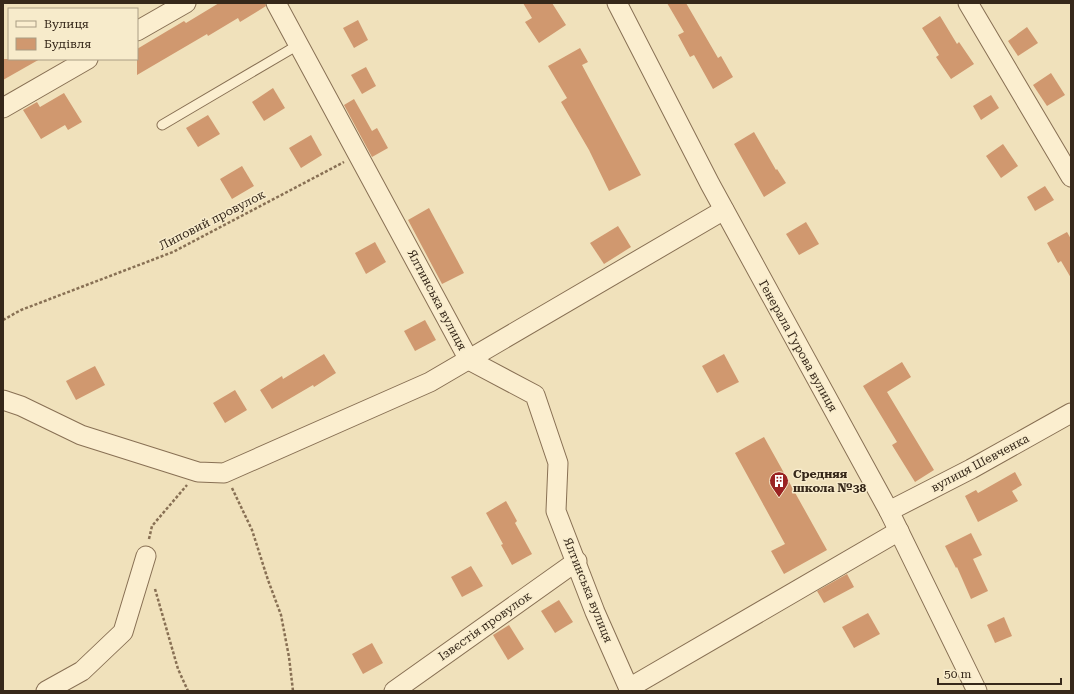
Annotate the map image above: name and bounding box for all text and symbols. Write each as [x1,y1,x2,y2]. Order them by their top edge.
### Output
legend [8,8,138,60]
text: Вулиця [44,17,89,31]
text: Будівля [44,37,91,51]
street label: Липовий провулок [156,187,268,253]
street label: Ялтинська вулиця [404,247,470,353]
street label: Генерала Гурова вулиця [756,278,840,414]
street label: вулиця Шевченка [929,431,1032,495]
place label: Средняя школа №38 [793,467,866,495]
building icon: Средняя школа №38 [768,470,790,498]
street label: Ялтинська вулиця [560,535,616,645]
street label: Ізвєстія провулок [436,588,535,663]
scale bar [938,660,1061,686]
text: 50 m [944,667,971,681]

